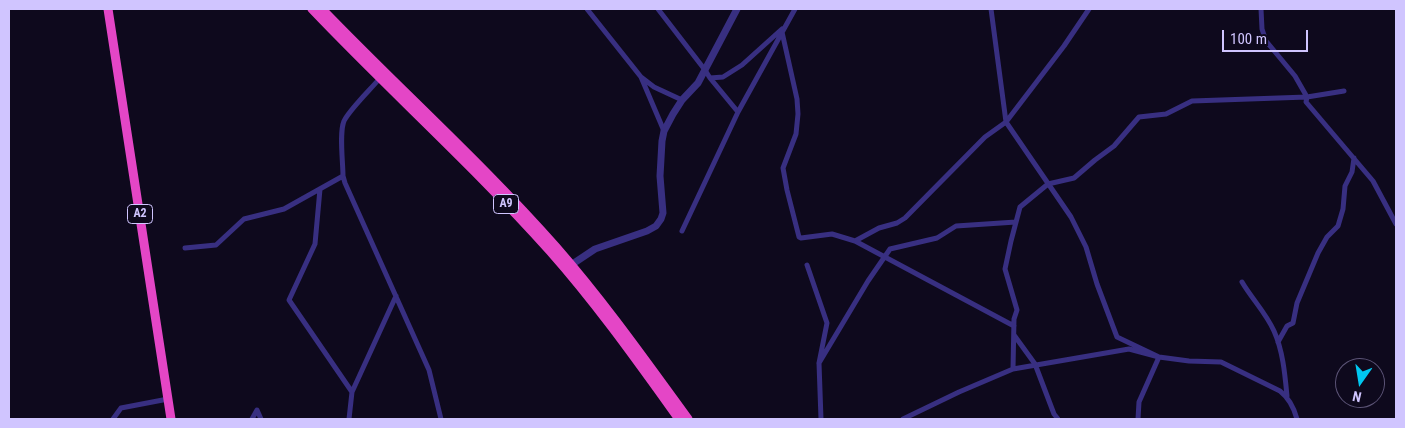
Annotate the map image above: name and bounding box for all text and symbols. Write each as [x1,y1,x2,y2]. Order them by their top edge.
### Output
scale bar [1225,20,1311,52]
text: 100 m [1230,30,1267,48]
road number: A9 [494,194,518,213]
road number: A2 [128,204,152,223]
north arrow [1335,358,1385,408]
text: N [1351,388,1363,405]

